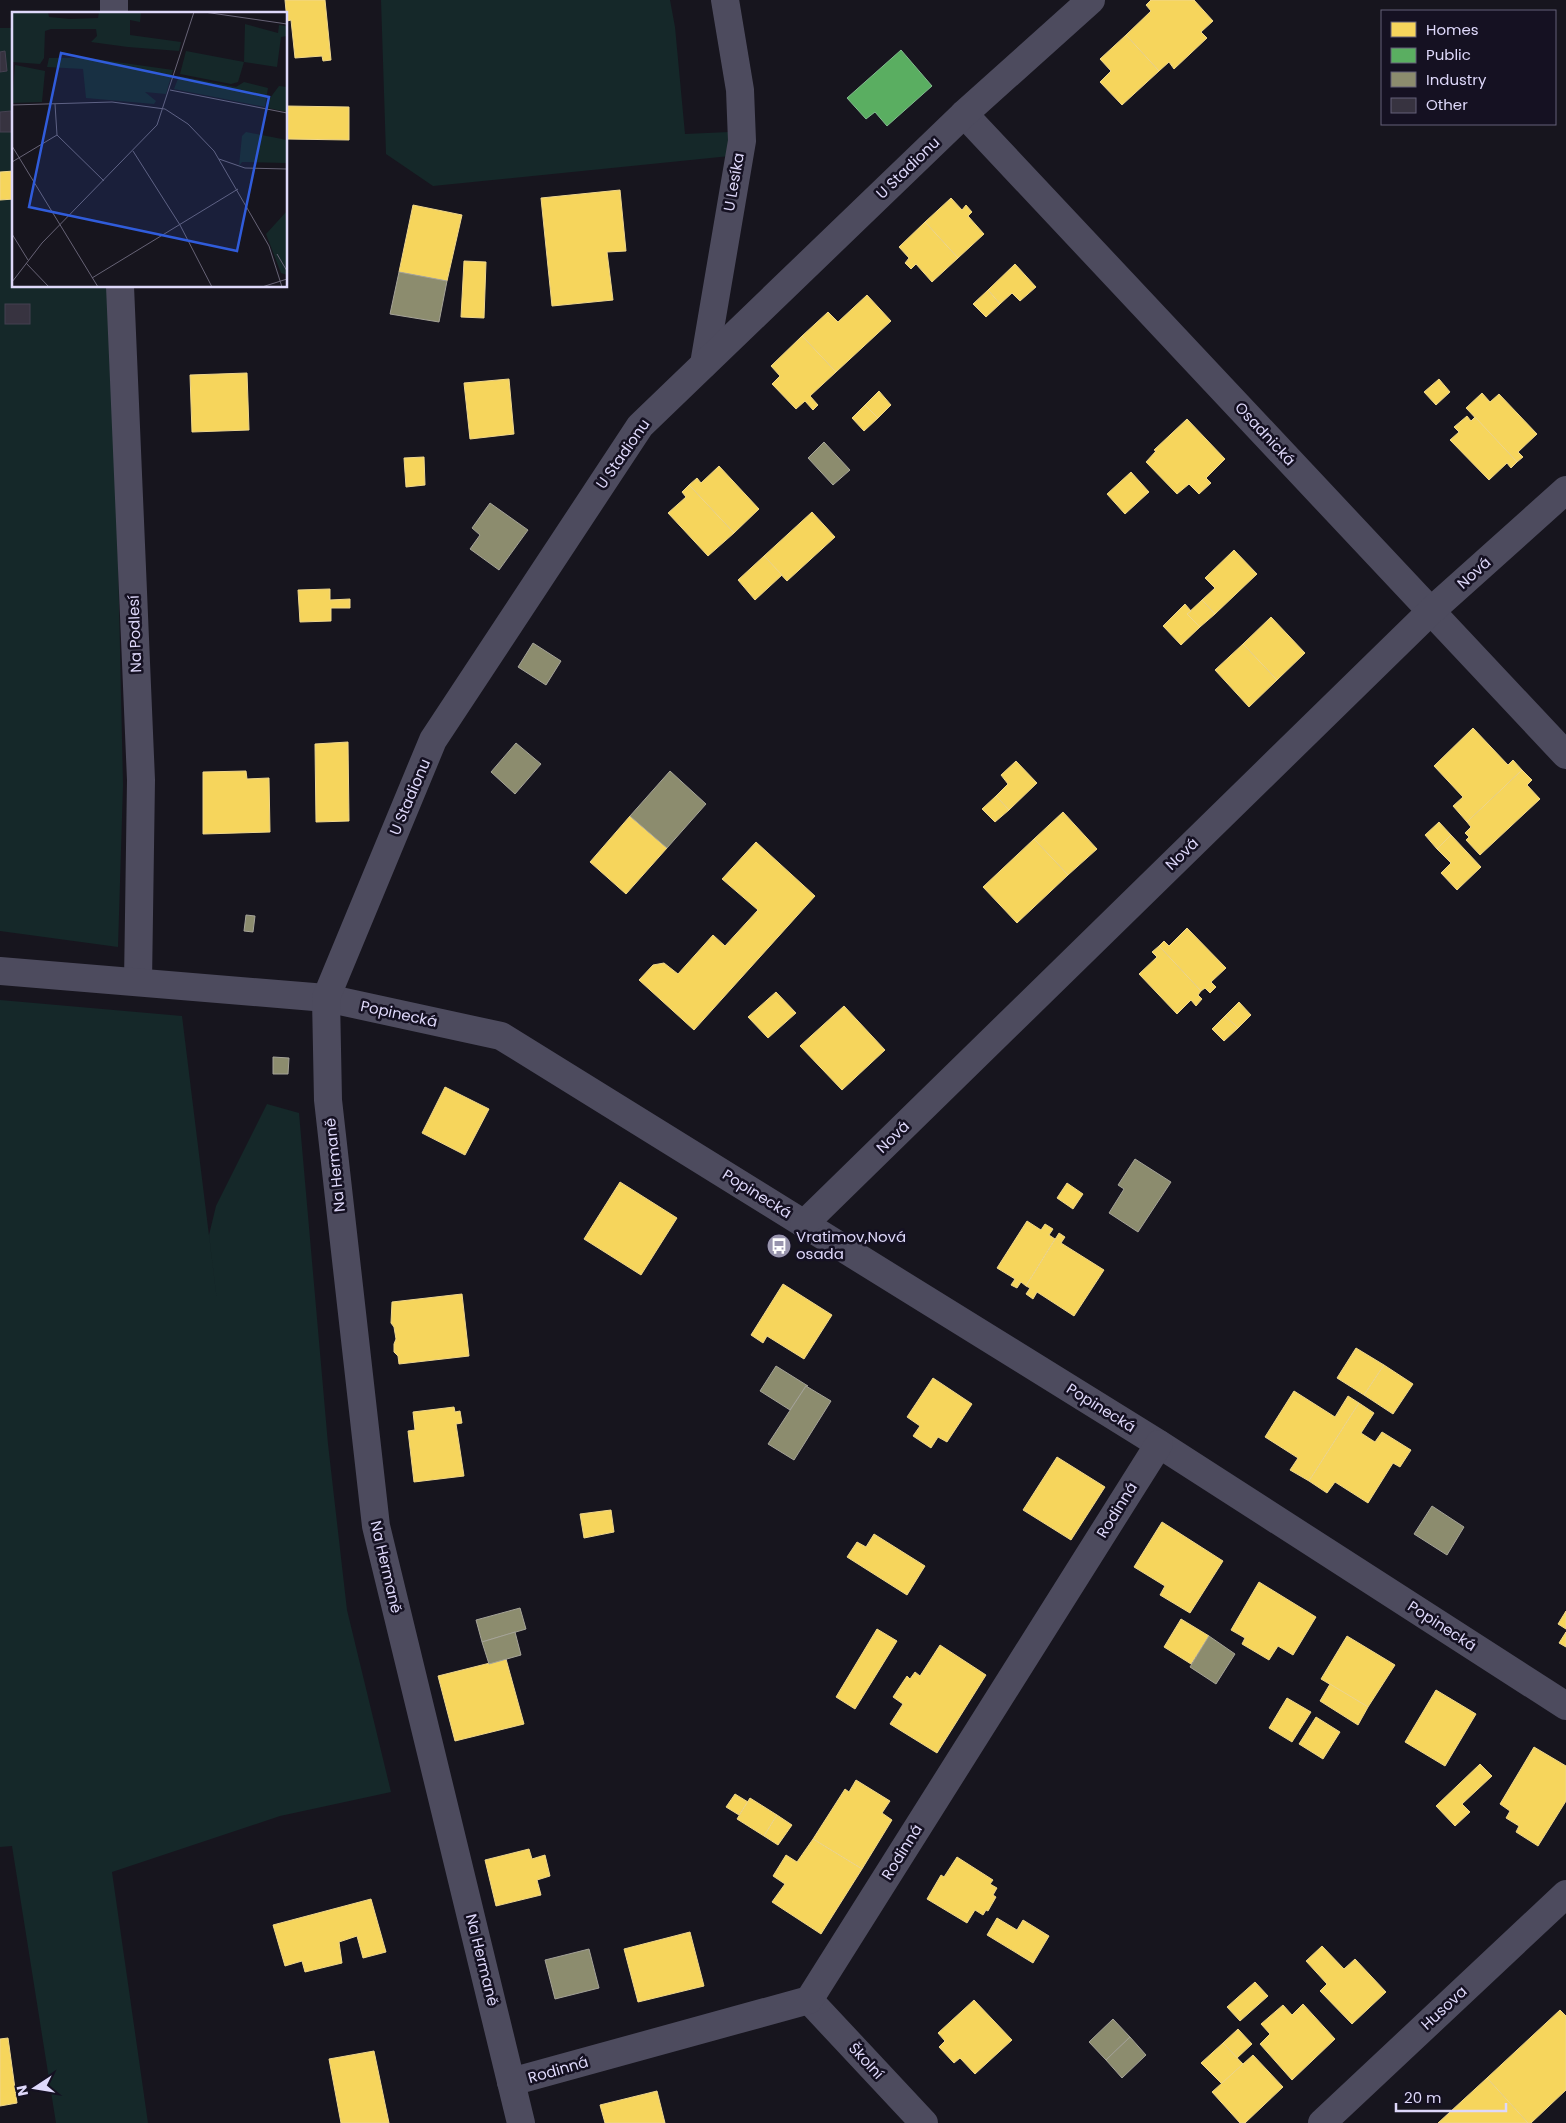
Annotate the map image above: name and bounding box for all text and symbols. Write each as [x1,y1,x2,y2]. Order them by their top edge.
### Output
legend [1381,10,1556,125]
inset map [12,12,288,288]
text: Homes [1426,19,1479,40]
text: Public [1426,44,1471,65]
text: Industry [1426,69,1487,90]
text: Other [1426,94,1468,115]
street label: U Stadionu [871,132,944,203]
street label: U Lesíka [718,151,749,213]
street label: Osadnická [1230,397,1300,470]
street label: U Stadionu [591,414,654,493]
street label: Nová [1452,552,1495,593]
street label: Na Podlesí [123,595,146,673]
street label: U Stadionu [384,755,435,838]
street label: Nová [1160,833,1203,875]
street label: Popinecká [359,995,439,1032]
street label: Nová [871,1116,914,1158]
street label: Na Hermaně [319,1117,350,1213]
street label: Popinecká [719,1164,796,1223]
place label: Vratimov,Nová osada [796,1226,906,1264]
bus stop icon: Vratimov,Nová osada [766,1233,792,1259]
street label: Popinecká [1063,1378,1140,1437]
street label: Rodinná [1091,1478,1142,1542]
street label: Na Hermaně [366,1519,407,1615]
street label: Popinecká [1404,1596,1481,1656]
street label: Rodinná [876,1820,927,1884]
street label: Na Hermaně [461,1912,504,2008]
street label: Husova [1416,1981,1471,2034]
street label: Školní [844,2038,889,2084]
street label: Rodinná [525,2051,591,2088]
north arrow [10,2063,60,2113]
scale bar [1396,2080,1506,2112]
text: N [11,2083,33,2098]
text: 20 m [1404,2087,1442,2108]

